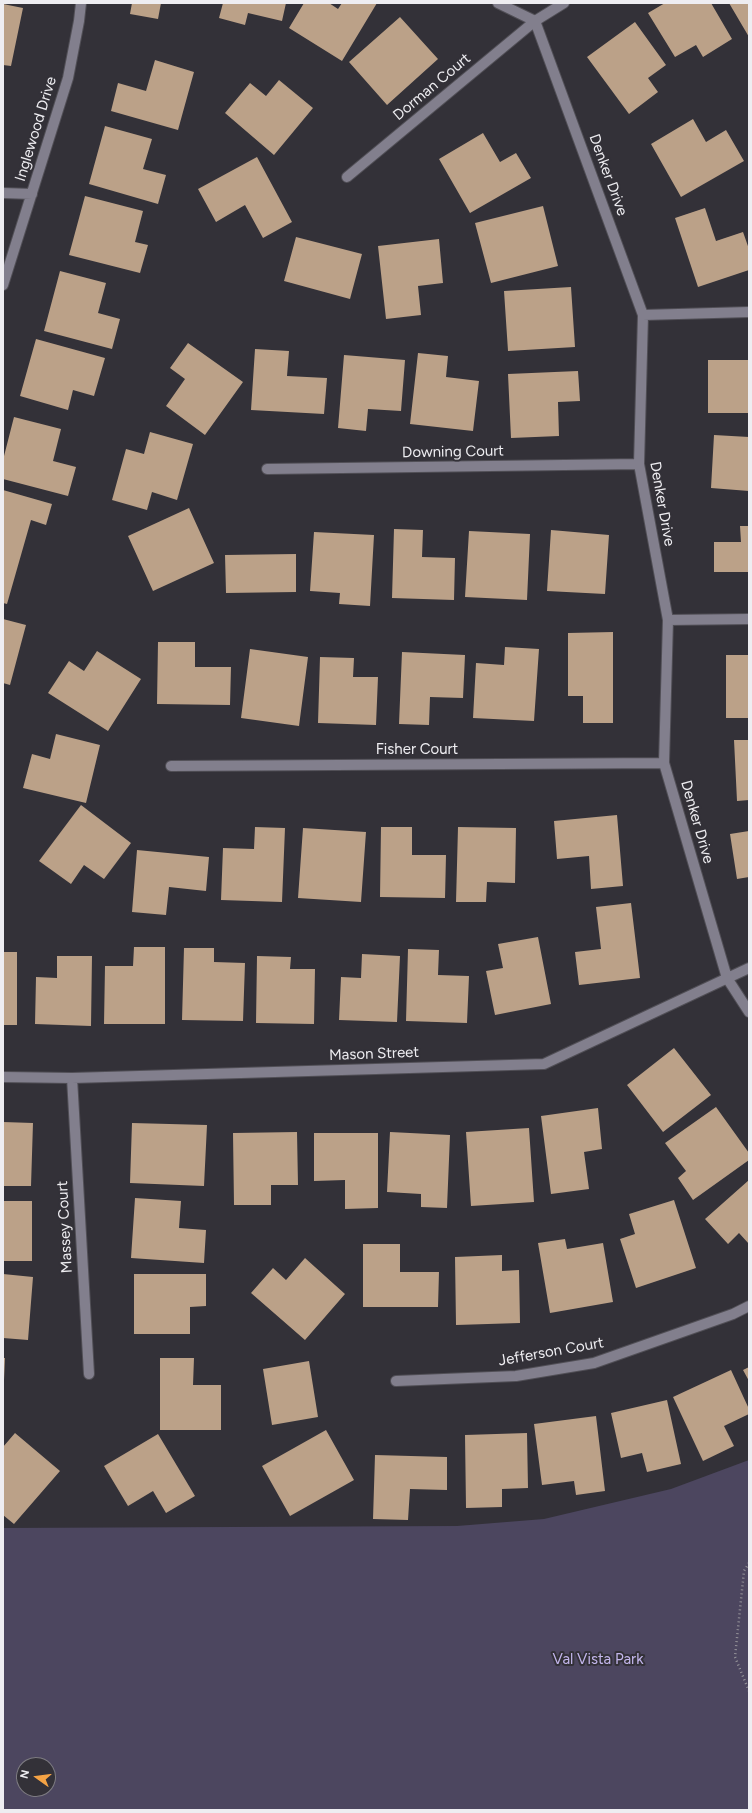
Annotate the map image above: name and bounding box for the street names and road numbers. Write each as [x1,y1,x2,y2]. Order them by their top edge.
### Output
street label: Dorman Court [390,50,474,124]
street label: Inglewood Drive [12,74,60,184]
street label: Denker Drive [585,132,631,218]
street label: Downing Court [402,442,504,462]
street label: Denker Drive [646,460,678,548]
street label: Fisher Court [376,741,458,759]
street label: Denker Drive [677,778,717,866]
street label: Mason Street [329,1043,419,1065]
street label: Massey Court [54,1180,76,1274]
street label: Jefferson Court [497,1334,605,1370]

